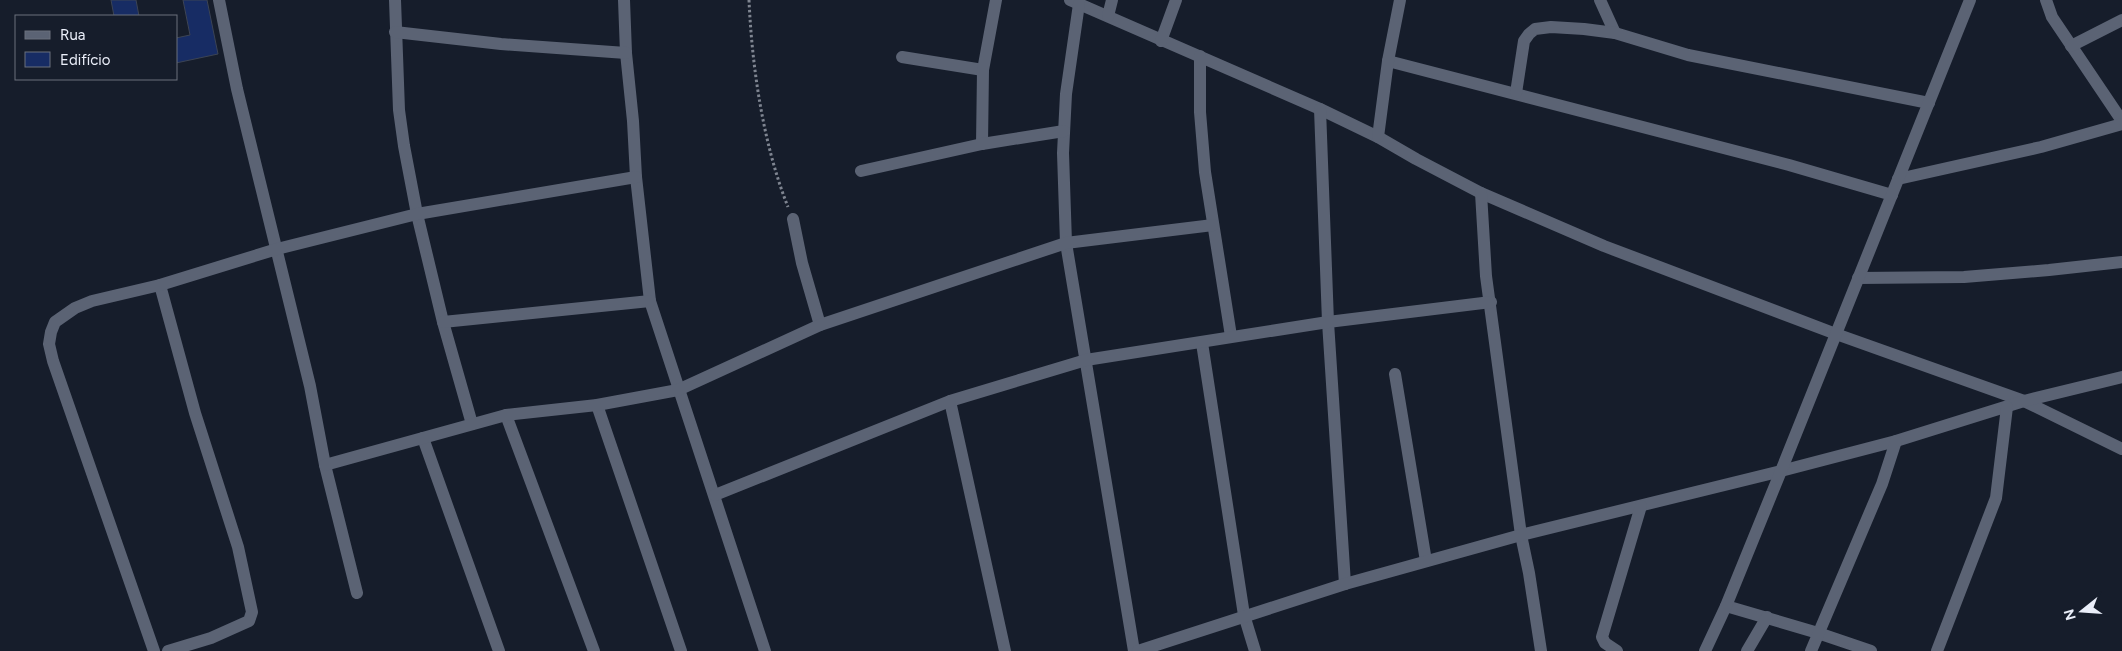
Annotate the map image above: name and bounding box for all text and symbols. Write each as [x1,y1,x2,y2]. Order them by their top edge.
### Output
legend [15,15,178,80]
text: Rua [60,26,85,44]
text: Edifício [60,51,111,69]
north arrow [2057,586,2107,636]
text: N [2060,607,2080,622]

